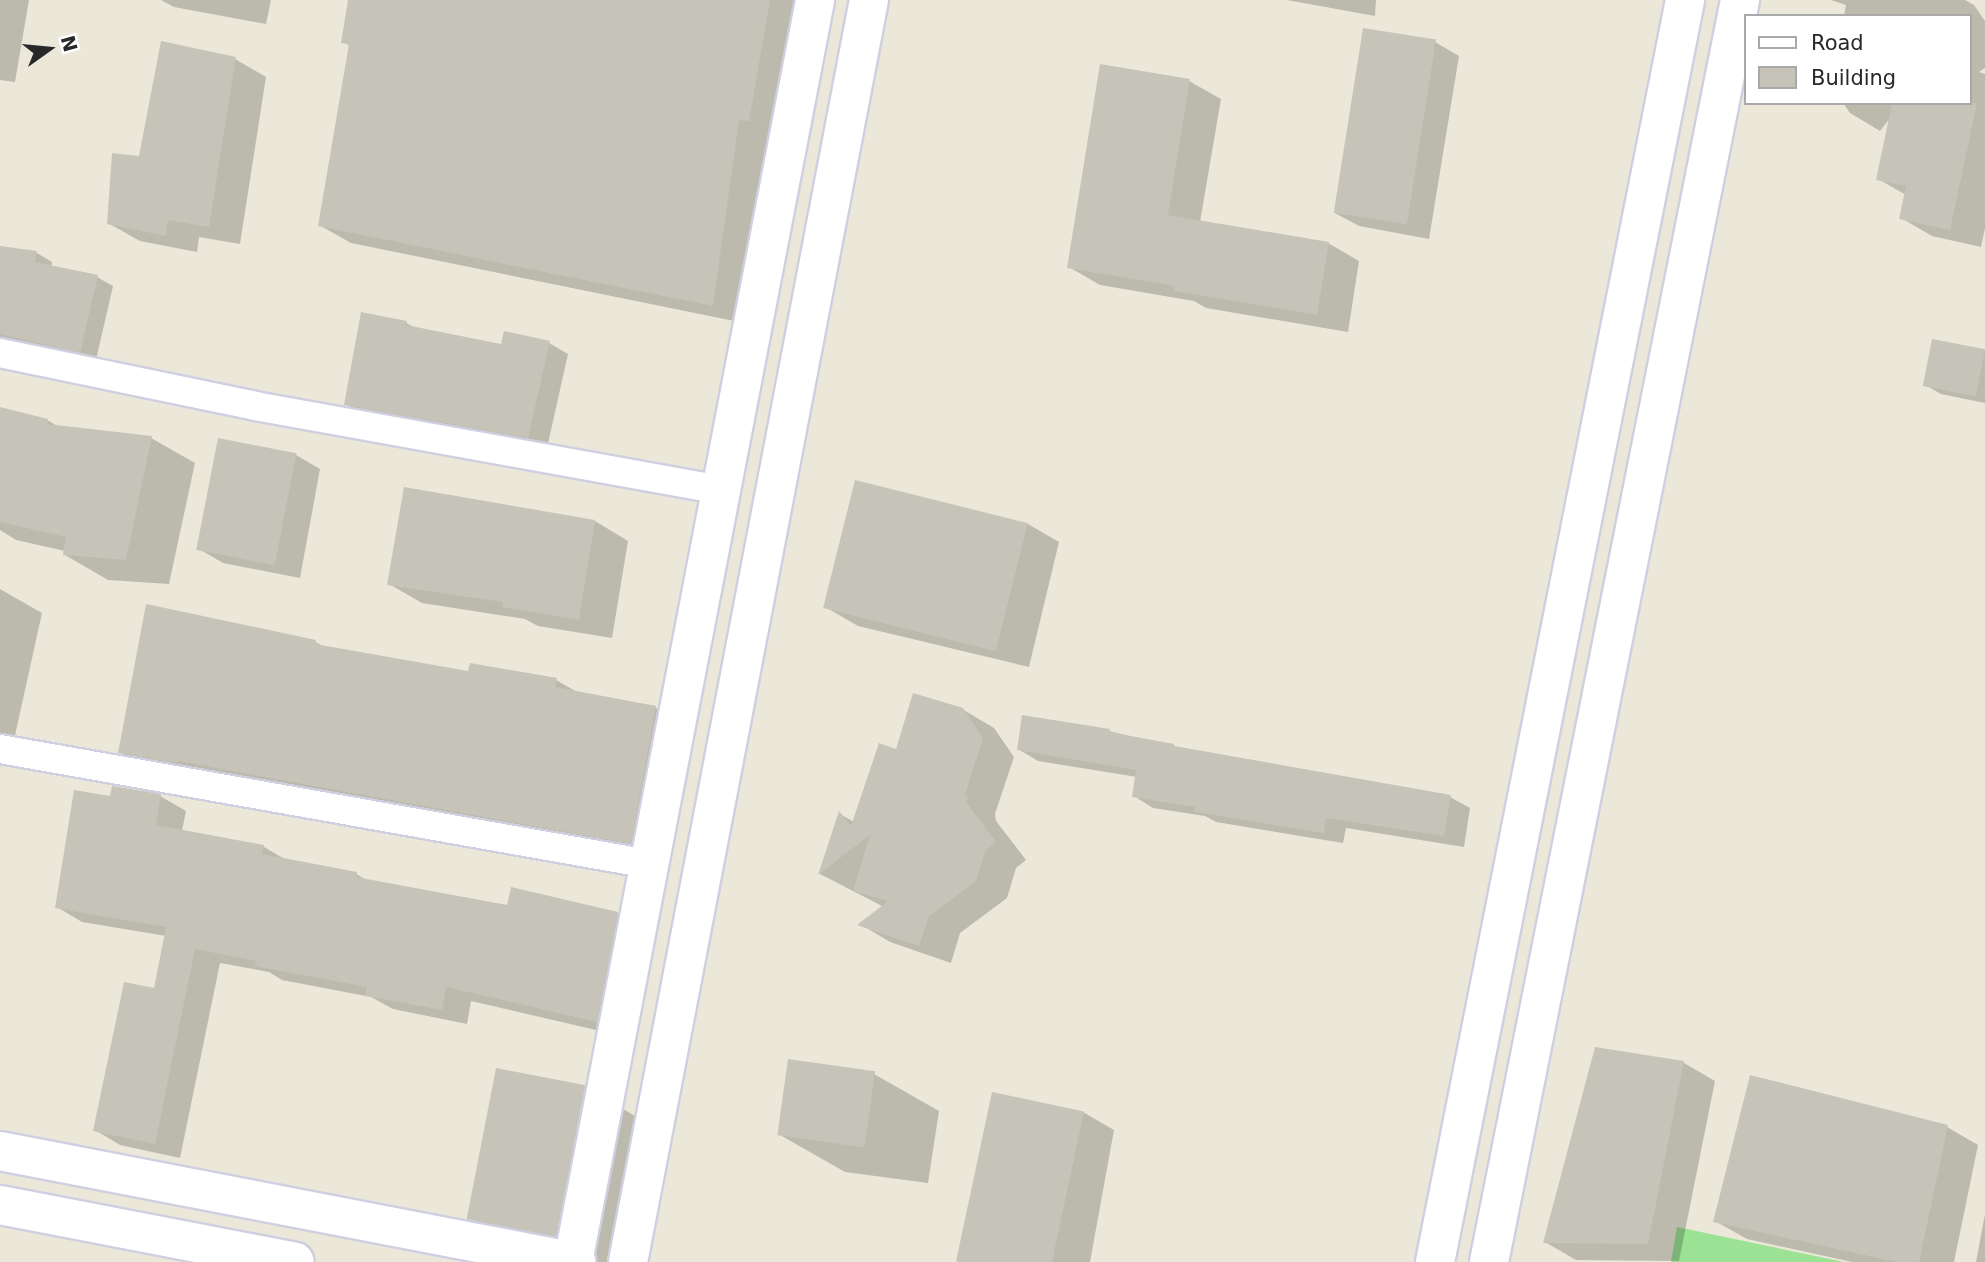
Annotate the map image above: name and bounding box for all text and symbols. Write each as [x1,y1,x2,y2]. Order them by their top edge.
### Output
north arrow [14,14,84,84]
legend [1744,14,1971,105]
text: Road [1811,31,1864,55]
text: N [57,33,82,54]
text: Building [1811,66,1896,90]

